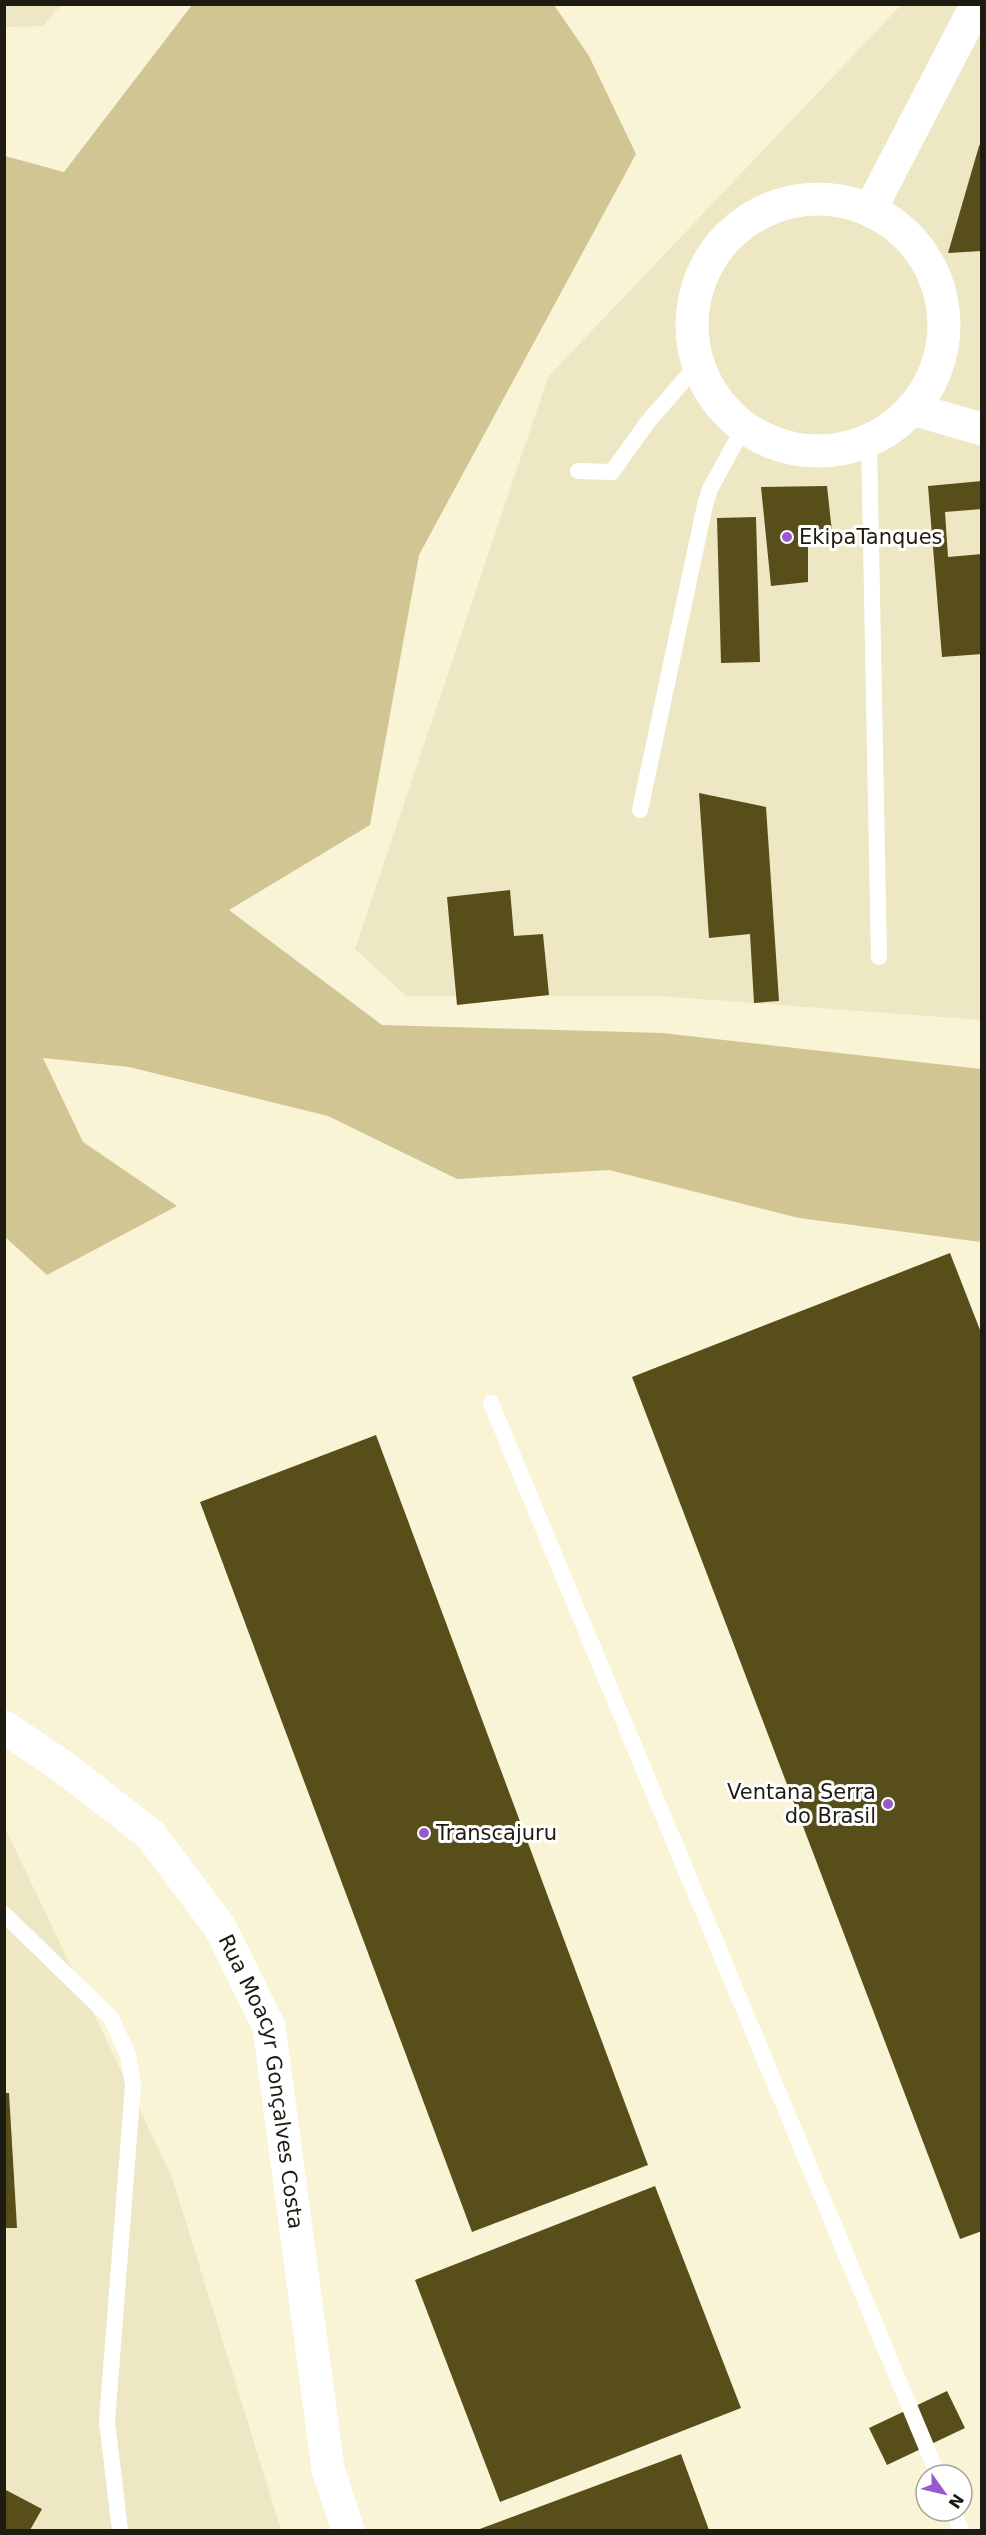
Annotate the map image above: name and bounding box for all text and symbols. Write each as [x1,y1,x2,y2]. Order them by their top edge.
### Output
place label: EkipaTanques [799,525,943,549]
marker: EkipaTanques [780,530,794,544]
place label: Ventana Serra do Brasil [727,1780,876,1828]
marker: Ventana Serra do Brasil [881,1797,895,1811]
place label: Transcajuru [435,1821,557,1845]
marker: Transcajuru [417,1826,431,1840]
street label: Rua Moacyr Gonçalves Costa [214,1931,308,2230]
north arrow [914,2463,974,2523]
text: N [944,2490,968,2512]

